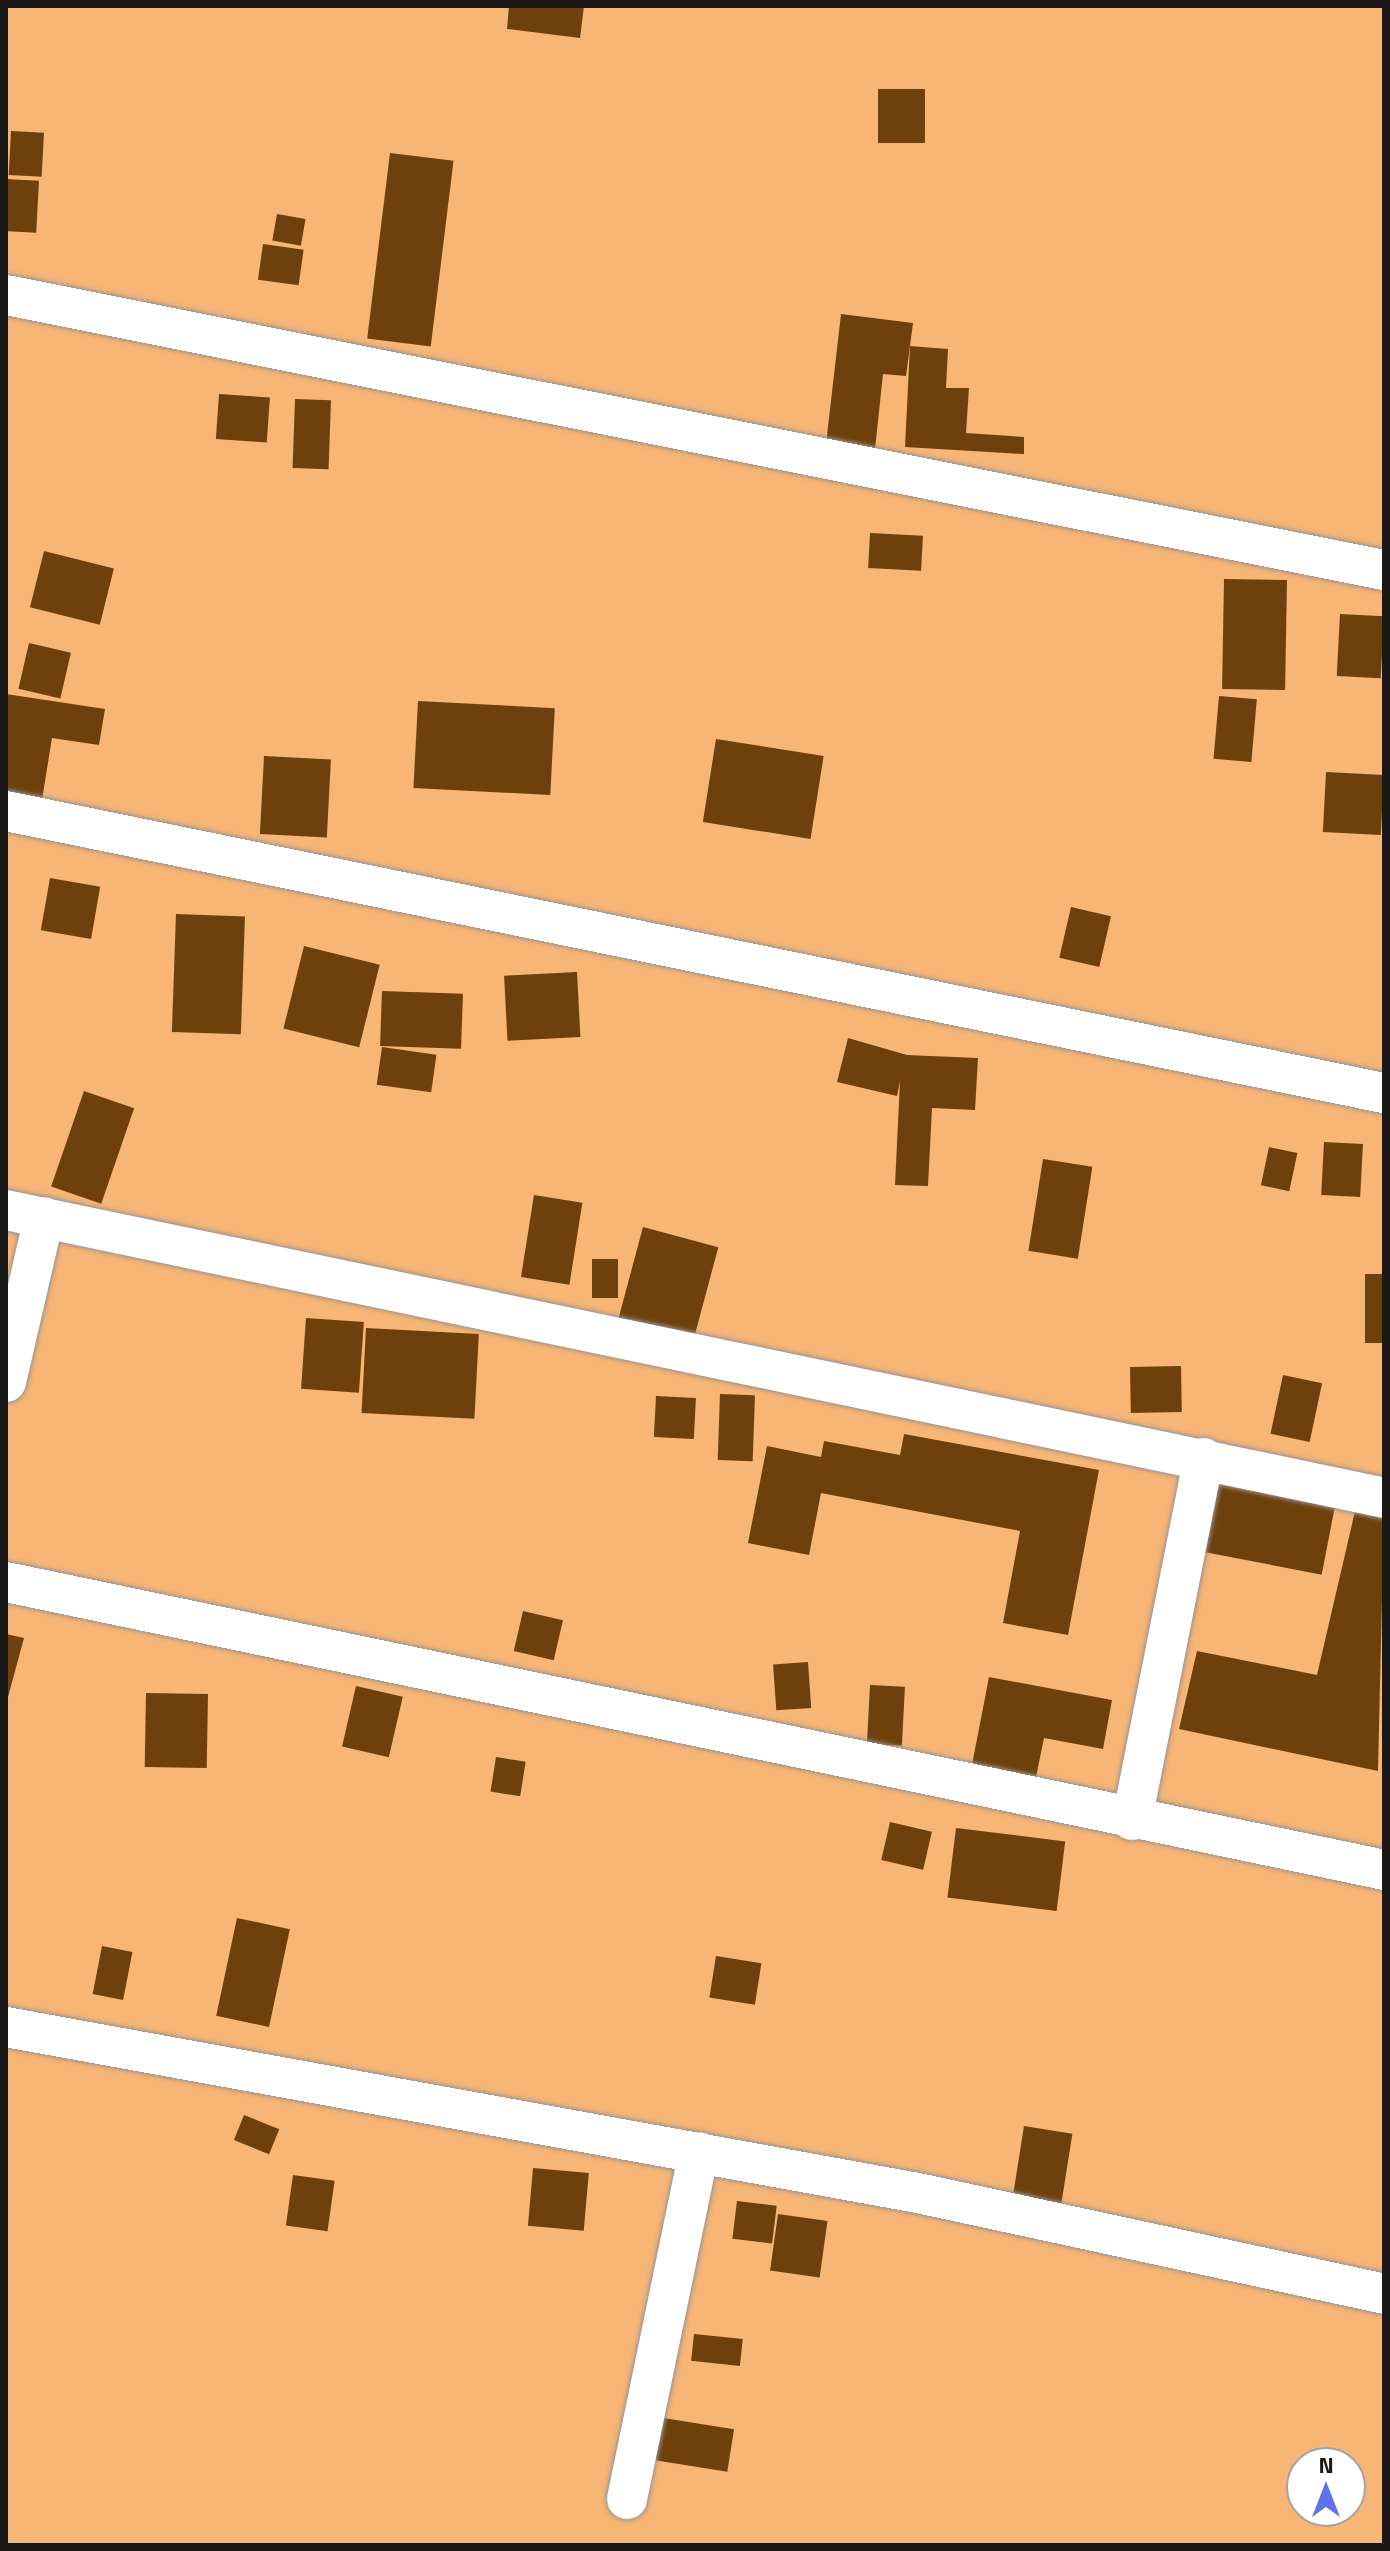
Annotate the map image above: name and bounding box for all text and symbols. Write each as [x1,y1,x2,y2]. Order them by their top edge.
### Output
north arrow [1286,2447,1366,2527]
text: N [1318,2448,1334,2482]

